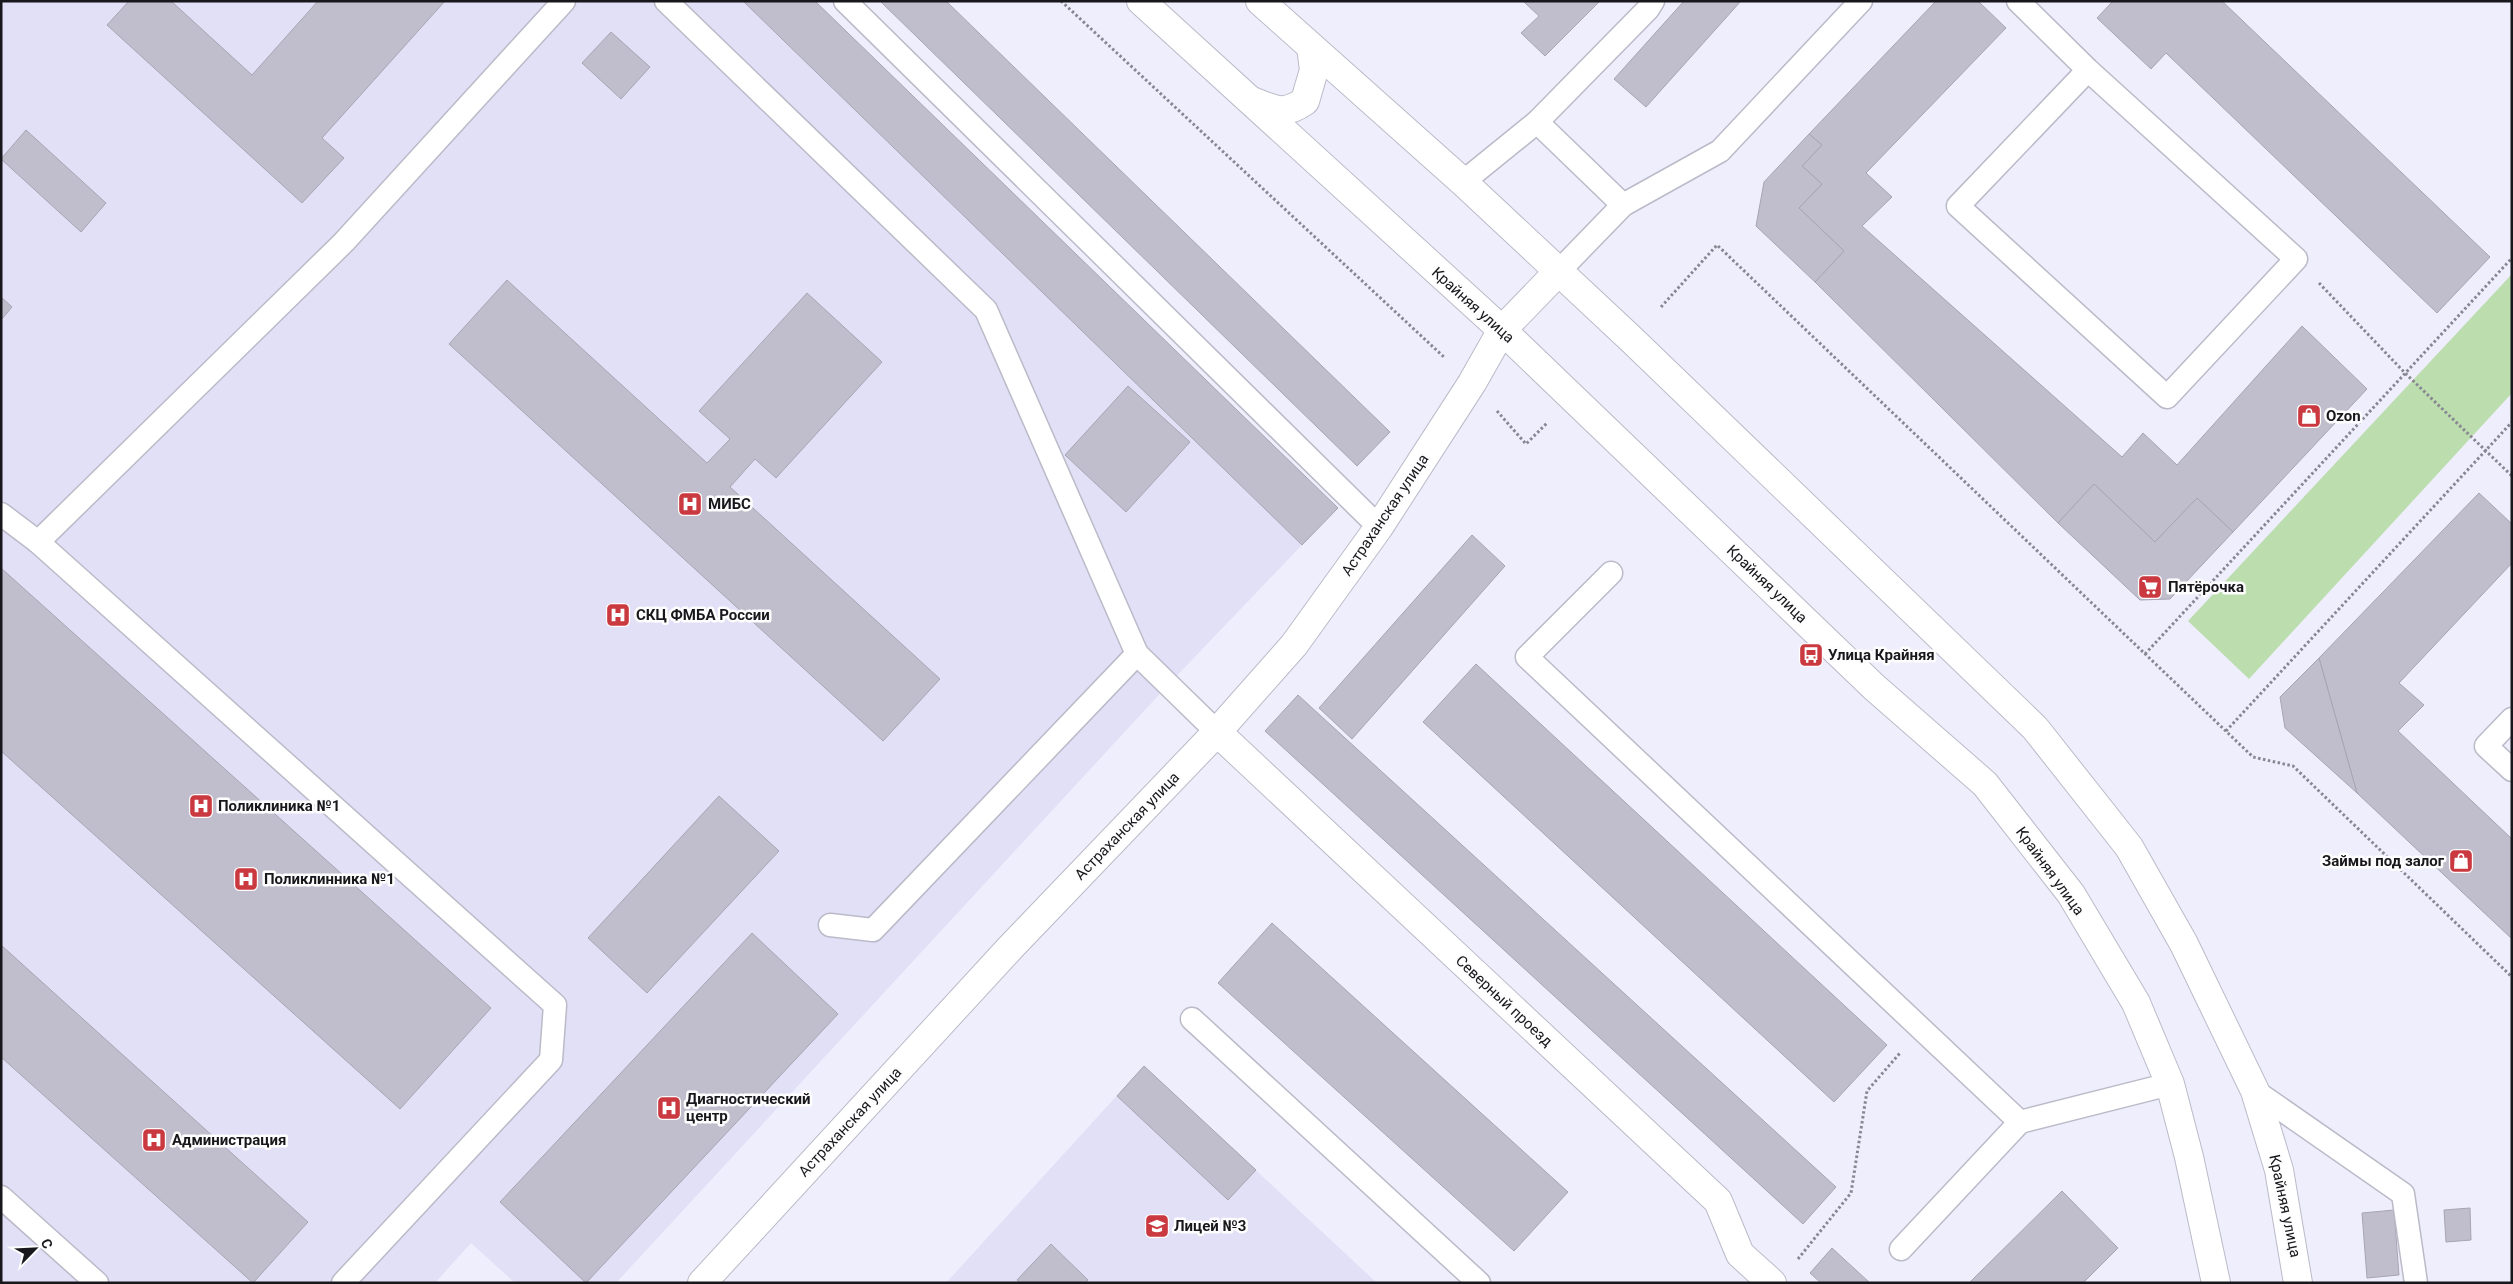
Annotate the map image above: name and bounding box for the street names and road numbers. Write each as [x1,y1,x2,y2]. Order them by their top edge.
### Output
street label: Крайняя улица [1428,263,1518,347]
street label: Астраханская улица [1338,451,1432,579]
street label: Крайняя улица [1723,541,1811,627]
street label: Астраханская улица [1071,768,1183,884]
street label: Крайняя улица [2012,823,2088,919]
street label: Северный проезд [1452,952,1556,1050]
street label: Астраханская улица [795,1064,905,1180]
street label: Крайняя улица [2265,1153,2305,1259]

